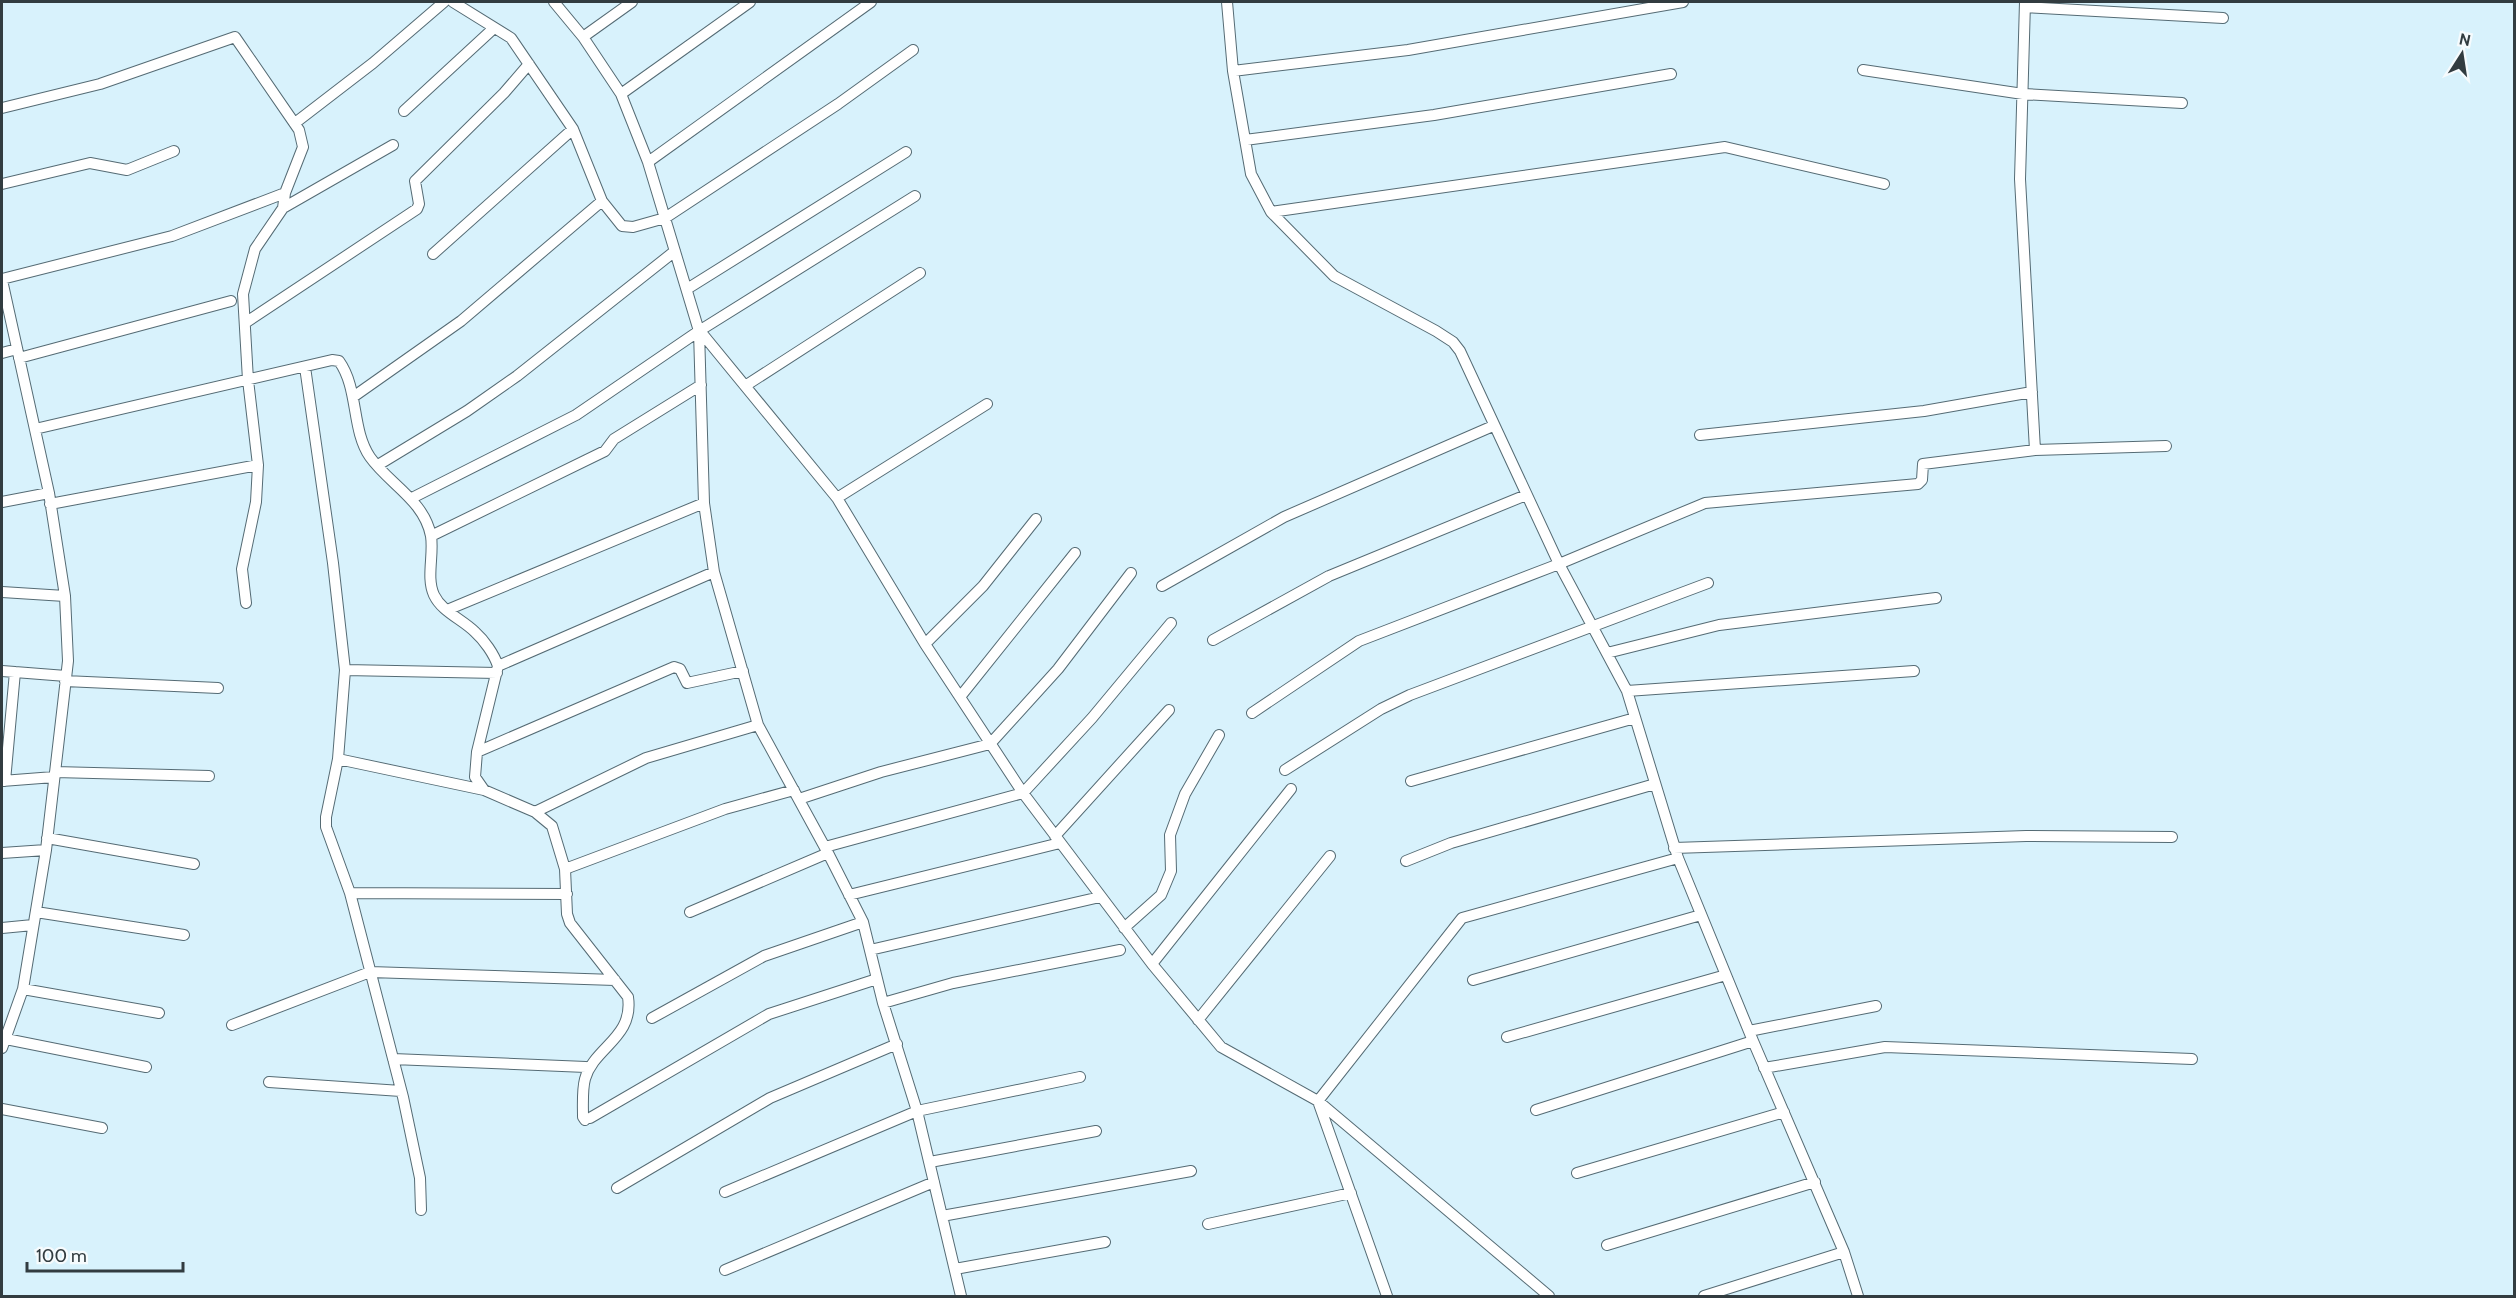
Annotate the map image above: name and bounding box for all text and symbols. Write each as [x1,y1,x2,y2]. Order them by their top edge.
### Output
north arrow [2432,24,2492,84]
text: N [2458,29,2473,50]
scale bar [27,1235,183,1273]
text: 100 m [36,1245,87,1267]

